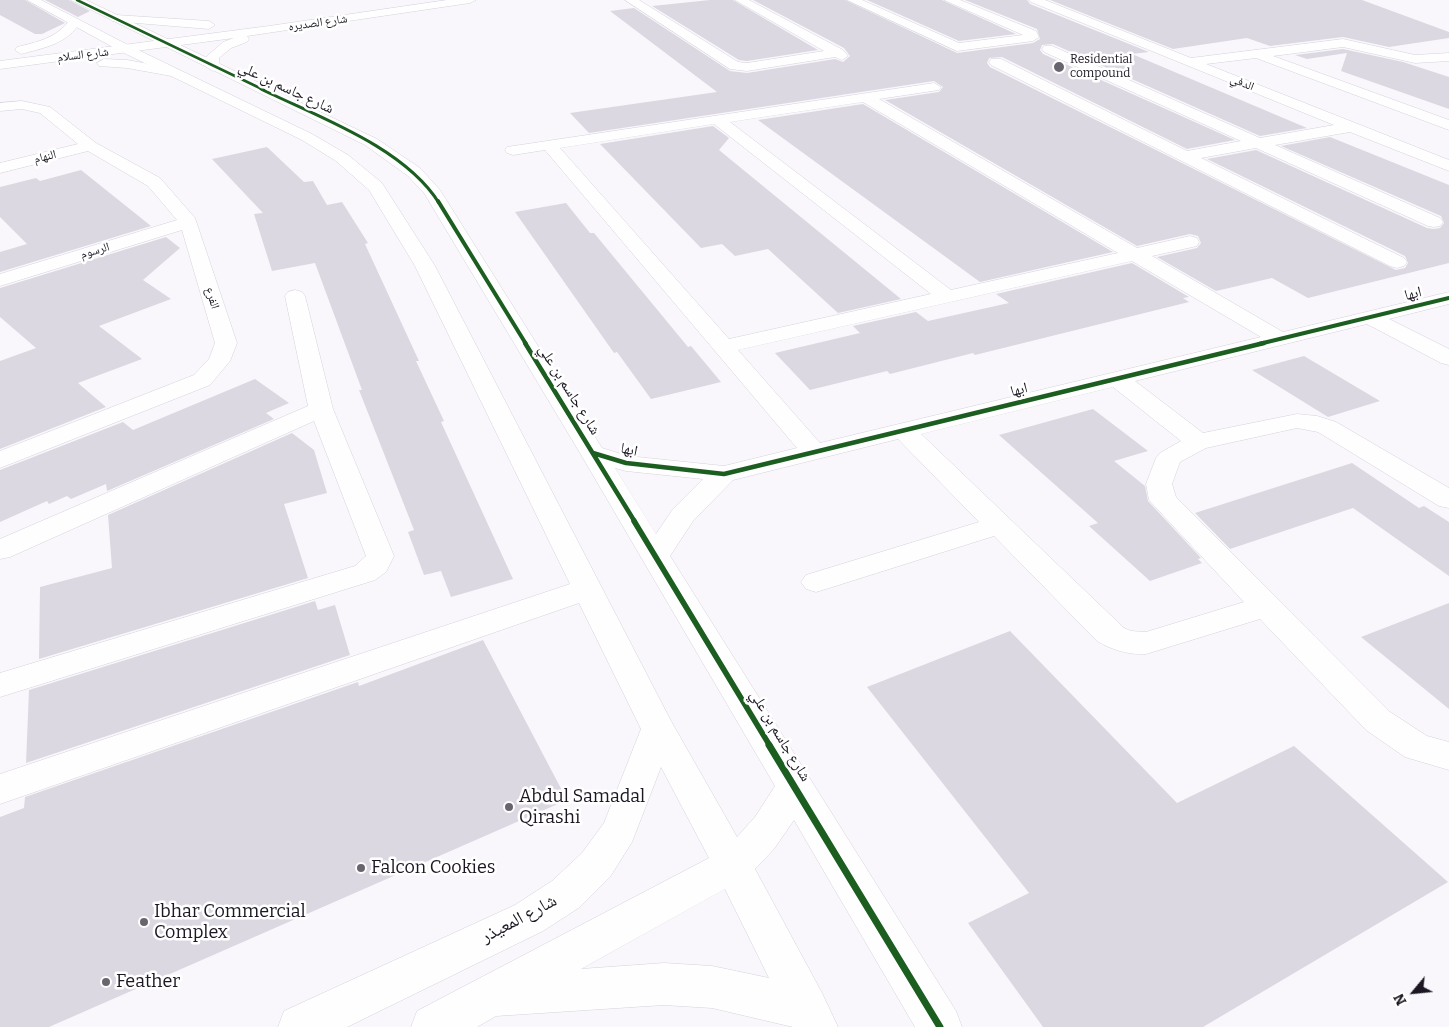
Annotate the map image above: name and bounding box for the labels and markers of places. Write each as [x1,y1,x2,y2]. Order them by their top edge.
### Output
place label: Residential compound [1070,53,1133,81]
marker: Residential compound [1052,60,1066,74]
place label: Abdul Samadal Qirashi [519,786,645,829]
marker: Abdul Samadal Qirashi [503,801,515,813]
place label: Falcon Cookies [371,857,495,879]
marker: Falcon Cookies [355,862,367,874]
place label: Ibhar Commercial Complex [154,901,306,944]
marker: Ibhar Commercial Complex [138,916,150,928]
place label: Feather [116,971,180,993]
marker: Feather [100,976,112,988]

